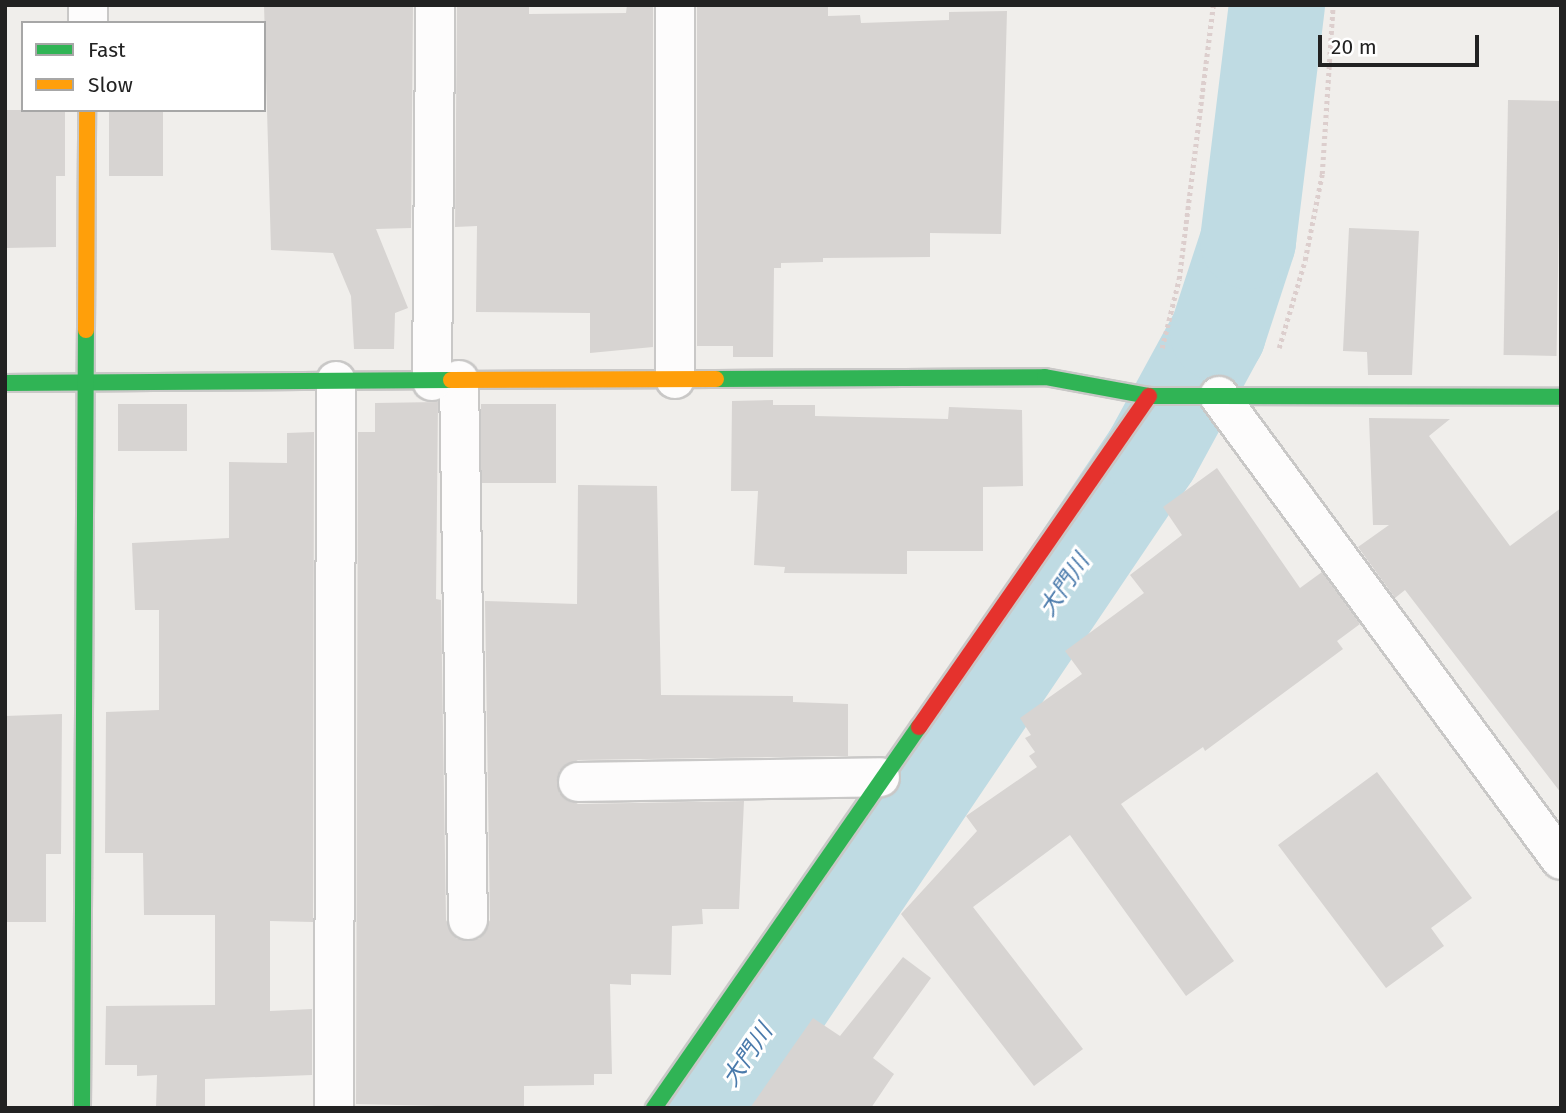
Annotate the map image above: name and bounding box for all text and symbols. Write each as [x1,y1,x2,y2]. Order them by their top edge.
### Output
legend [21,21,266,112]
scale bar [1321,21,1482,65]
text: 20 m [1331,34,1377,60]
text: Fast [88,37,126,63]
text: Slow [88,72,133,98]
water label: 大門川 [1033,549,1095,621]
water label: 大門川 [716,1019,778,1091]

